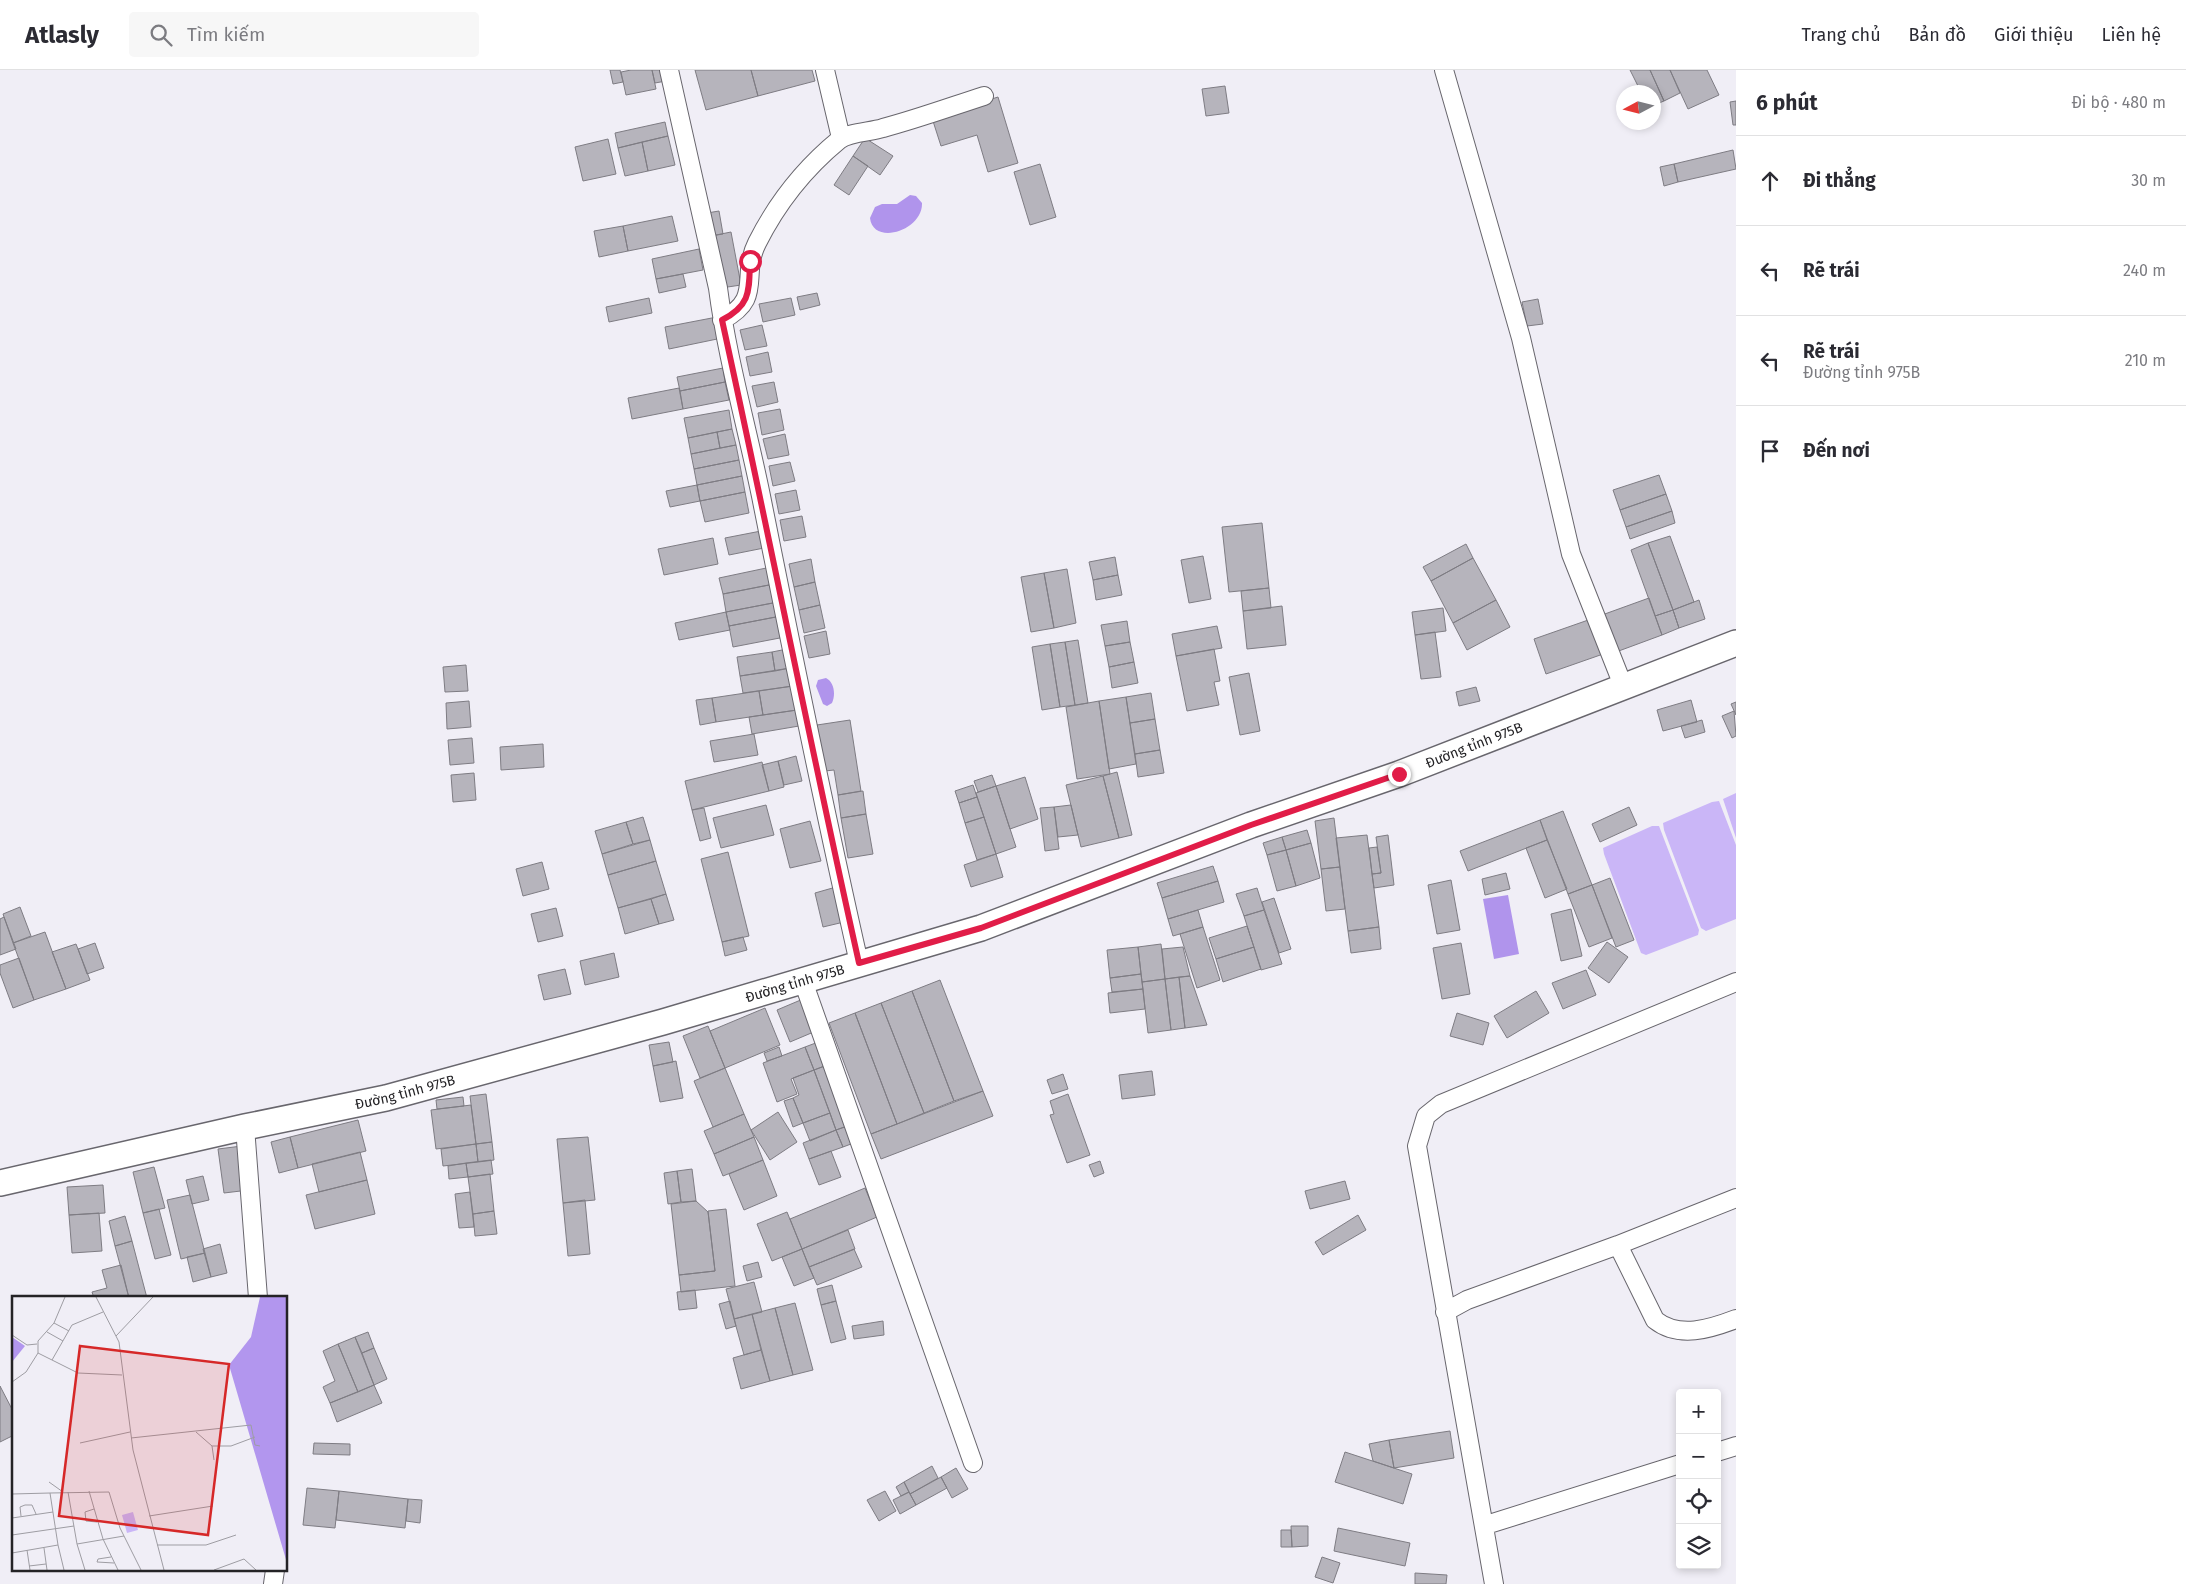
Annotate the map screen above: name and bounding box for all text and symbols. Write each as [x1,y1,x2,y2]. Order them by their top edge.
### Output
search box [129,12,479,57]
text: Atlasly [25,21,99,49]
icon: search [147,21,175,49]
text: Tìm kiếm [187,23,265,46]
text: Trang chủ [1801,24,1881,46]
text: Bản đồ [1909,24,1966,46]
text: Giới thiệu [1994,24,2073,46]
text: Liên hệ [2101,24,2161,46]
north arrow [1616,85,1661,130]
text: 6 phút [1756,90,1818,116]
text: Đi bộ · 480 m [2071,93,2166,112]
icon: ahead [1756,167,1784,195]
text: Đi thẳng [1803,169,1876,192]
text: 30 m [2131,171,2166,190]
route start [739,250,762,273]
icon: left [1756,257,1784,285]
text: Rẽ trái [1803,259,1860,282]
text: 240 m [2123,261,2166,280]
text: Rẽ trái [1803,340,1860,363]
icon: left [1756,347,1784,375]
text: 210 m [2125,351,2166,370]
text: Đường tỉnh 975B [1803,363,1920,382]
icon: arrive [1756,437,1784,465]
text: Đến nơi [1803,439,1870,462]
street label: Đường tỉnh 975B [1423,719,1525,772]
route end [1388,763,1411,786]
street label: Đường tỉnh 975B [743,961,847,1006]
street label: Đường tỉnh 975B [353,1071,457,1113]
inset map [12,1296,288,1572]
map controls [1676,1389,1721,1569]
button: + [1676,1389,1721,1434]
button: − [1676,1434,1721,1479]
button: locate [1676,1479,1721,1524]
button: layers [1676,1524,1721,1569]

